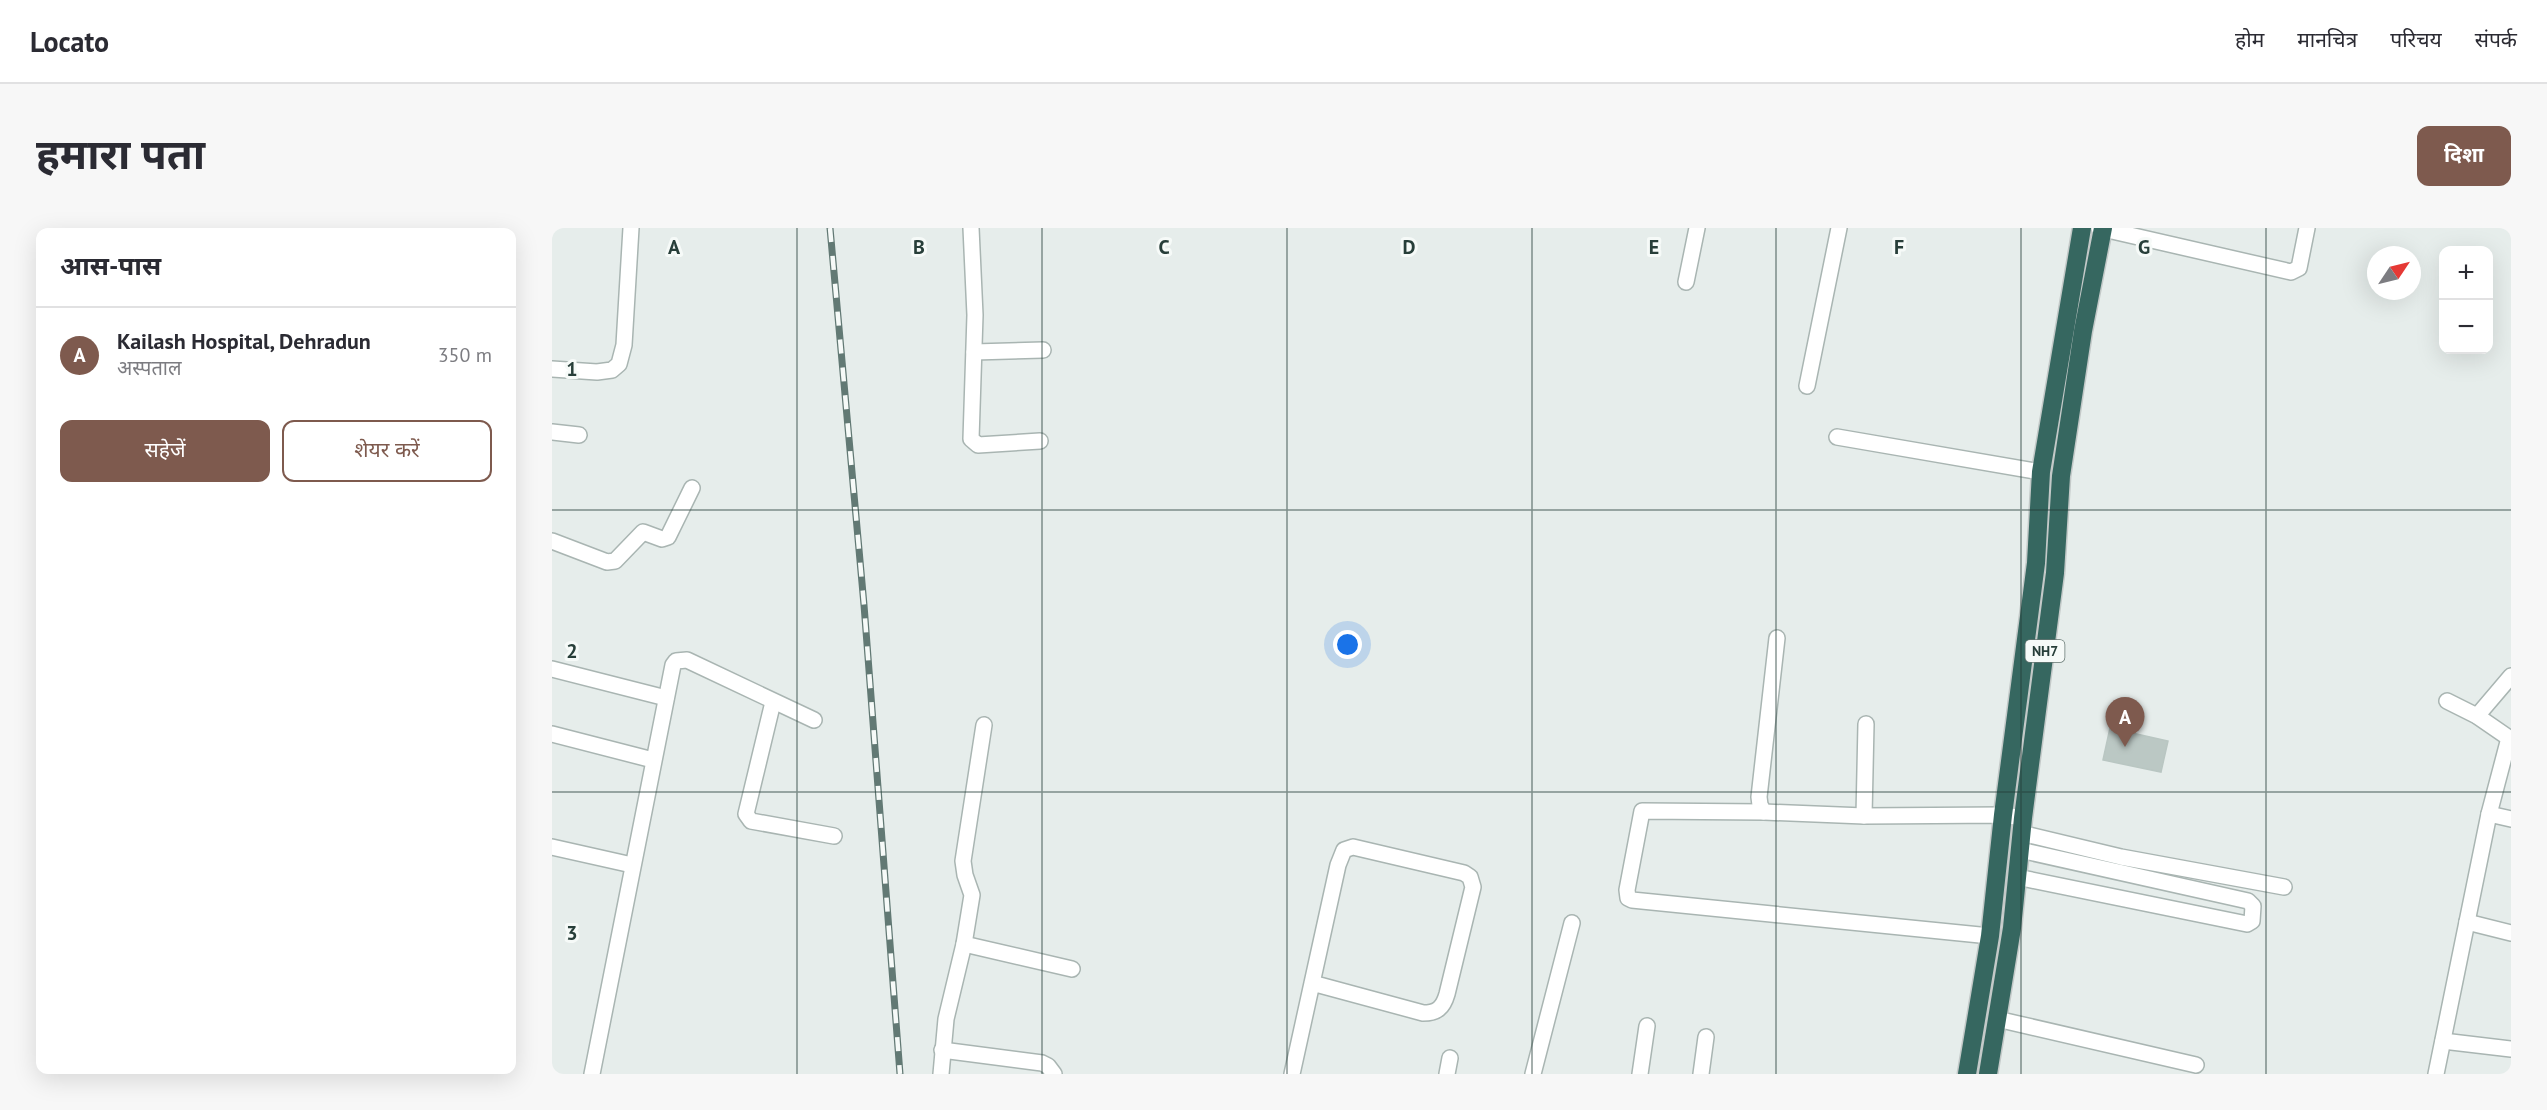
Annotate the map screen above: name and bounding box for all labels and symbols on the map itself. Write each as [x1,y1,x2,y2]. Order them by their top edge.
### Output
text: A [668,234,681,260]
text: B [913,234,925,260]
text: C [1158,234,1170,260]
text: D [1403,234,1416,260]
text: E [1649,234,1659,260]
text: F [1894,234,1904,260]
text: G [2138,234,2150,260]
north arrow [2367,246,2421,300]
text: 1 [566,356,578,382]
your location [1333,630,1362,659]
text: 2 [566,638,578,664]
road number: NH7 [2026,640,2064,662]
pin: A [2106,698,2144,747]
text: 3 [566,920,578,946]

